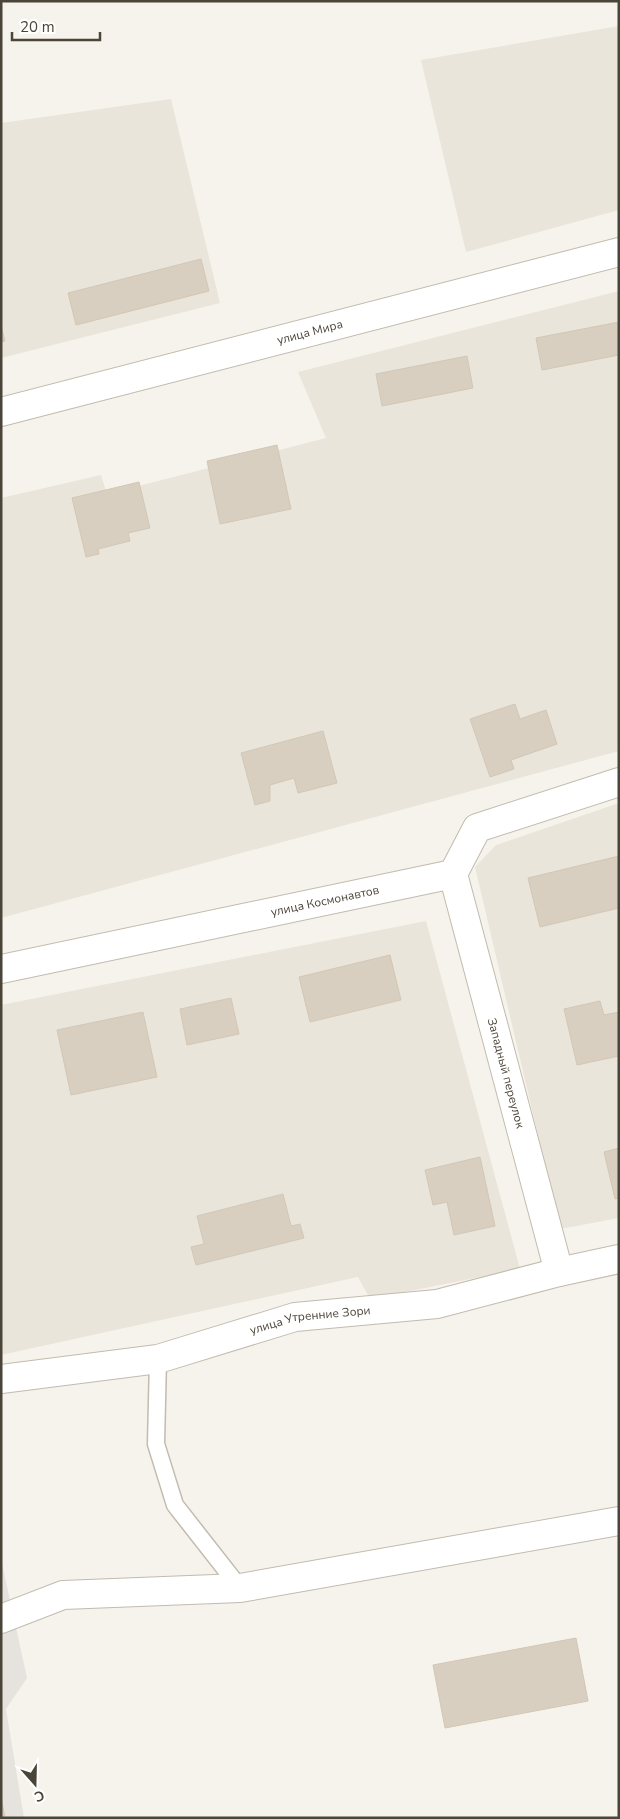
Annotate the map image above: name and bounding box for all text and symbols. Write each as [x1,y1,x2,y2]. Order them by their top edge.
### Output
scale bar [12,10,100,42]
text: 20 m [20,17,55,37]
street label: улица Мира [275,316,344,348]
street label: улица Космонавтов [269,882,381,920]
street label: Западный переулок [484,1016,529,1131]
street label: улица Утренние Зори [248,1302,371,1338]
north arrow [10,1759,60,1809]
text: С [31,1785,47,1806]

